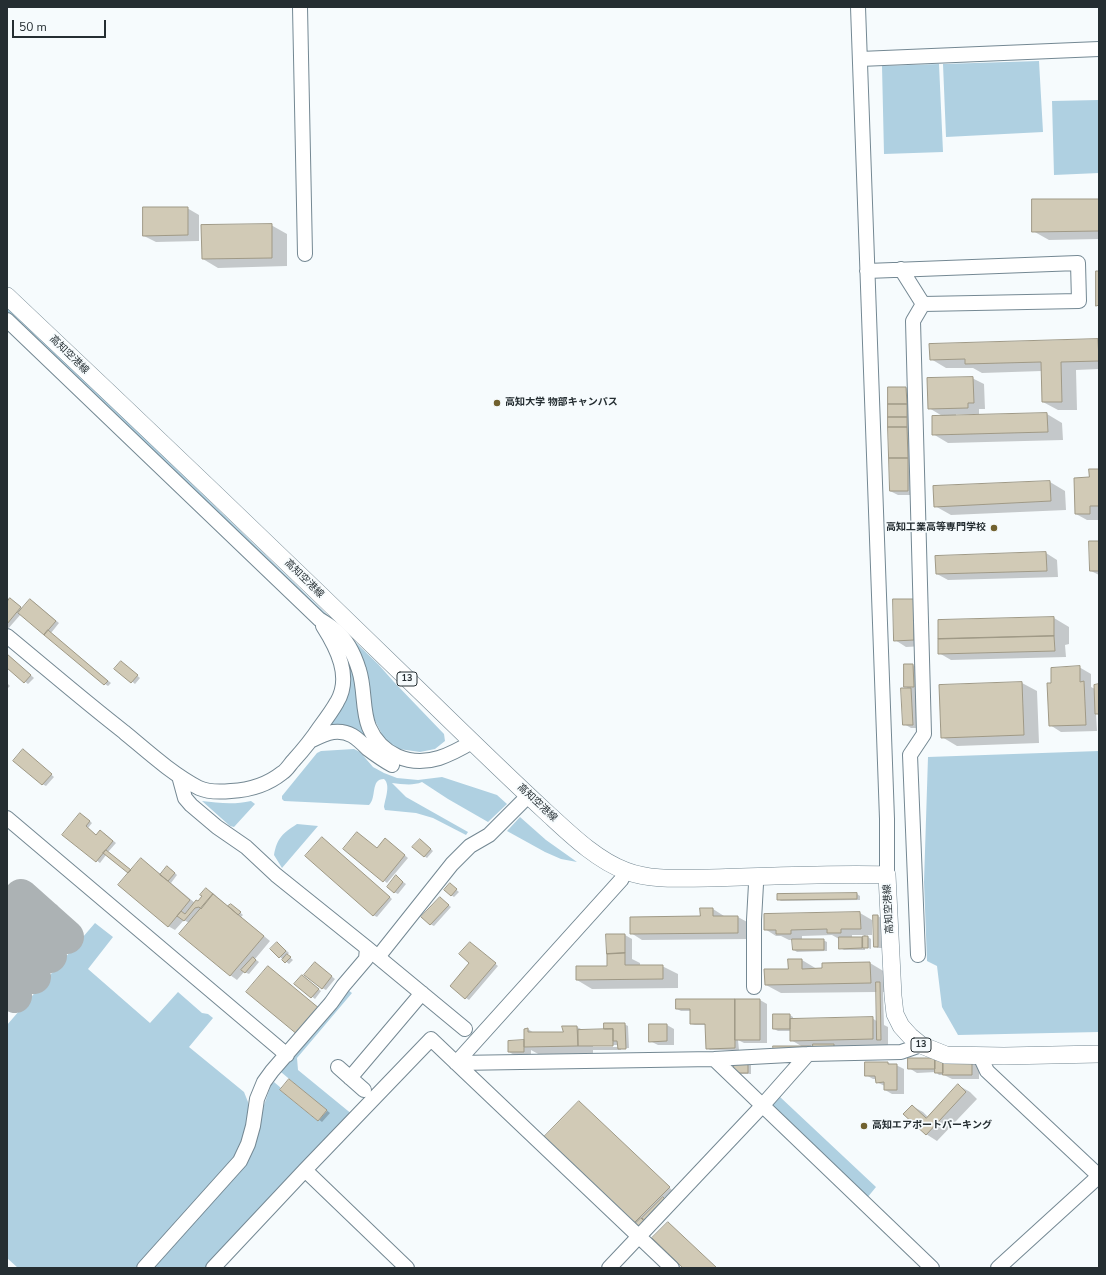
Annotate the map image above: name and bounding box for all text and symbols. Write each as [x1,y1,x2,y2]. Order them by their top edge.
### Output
scale bar [14,12,108,38]
text: 50 m [19,19,47,35]
street label: 高知空港線 [47,333,91,377]
place label: 高知大学 物部キャンパス [505,397,618,409]
marker: 高知大学 物部キャンパス [492,398,502,408]
place label: 高知工業高等専門学校 [886,522,986,534]
marker: 高知工業高等専門学校 [989,523,999,533]
street label: 高知空港線 [282,557,326,601]
road number: 13 [397,672,417,686]
street label: 高知空港線 [515,782,559,824]
street label: 高知空港線 [882,884,896,934]
road number: 13 [911,1038,931,1052]
place label: 高知エアポートパーキング [872,1120,992,1132]
marker: 高知エアポートパーキング [859,1121,869,1131]

